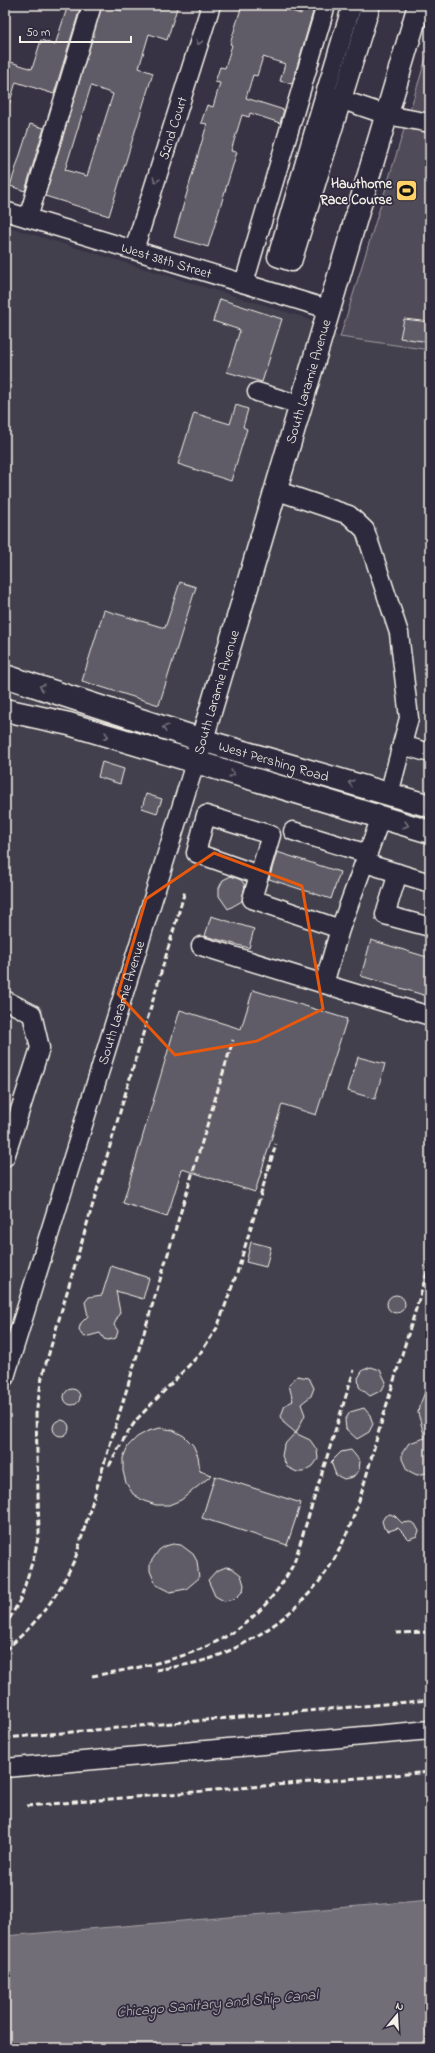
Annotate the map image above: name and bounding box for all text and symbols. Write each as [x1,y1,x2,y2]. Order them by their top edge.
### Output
scale bar [20,18,131,44]
text: 50 m [26,24,50,42]
one-way arrow [195,39,204,46]
street label: 52nd Court [154,94,194,163]
place label: Hawthorne Race Course [319,174,393,211]
one-way arrow [152,176,161,183]
sports icon: Hawthorne Race Course [394,178,420,204]
street label: West 38th Street [118,238,214,285]
street label: South Laramie Avenue [281,316,338,447]
street label: South Laramie Avenue [189,627,246,757]
one-way arrow [38,683,45,692]
one-way arrow [161,724,168,732]
one-way arrow [102,731,109,740]
street label: West Pershing Road [216,736,331,788]
one-way arrow [229,769,236,778]
one-way arrow [348,779,355,788]
one-way arrow [402,820,409,829]
street label: South Laramie Avenue [93,938,152,1068]
water label: Chicago Sanitary and Ship Canal [115,1984,321,2025]
north arrow [377,1995,417,2035]
text: N [394,1998,406,2015]

